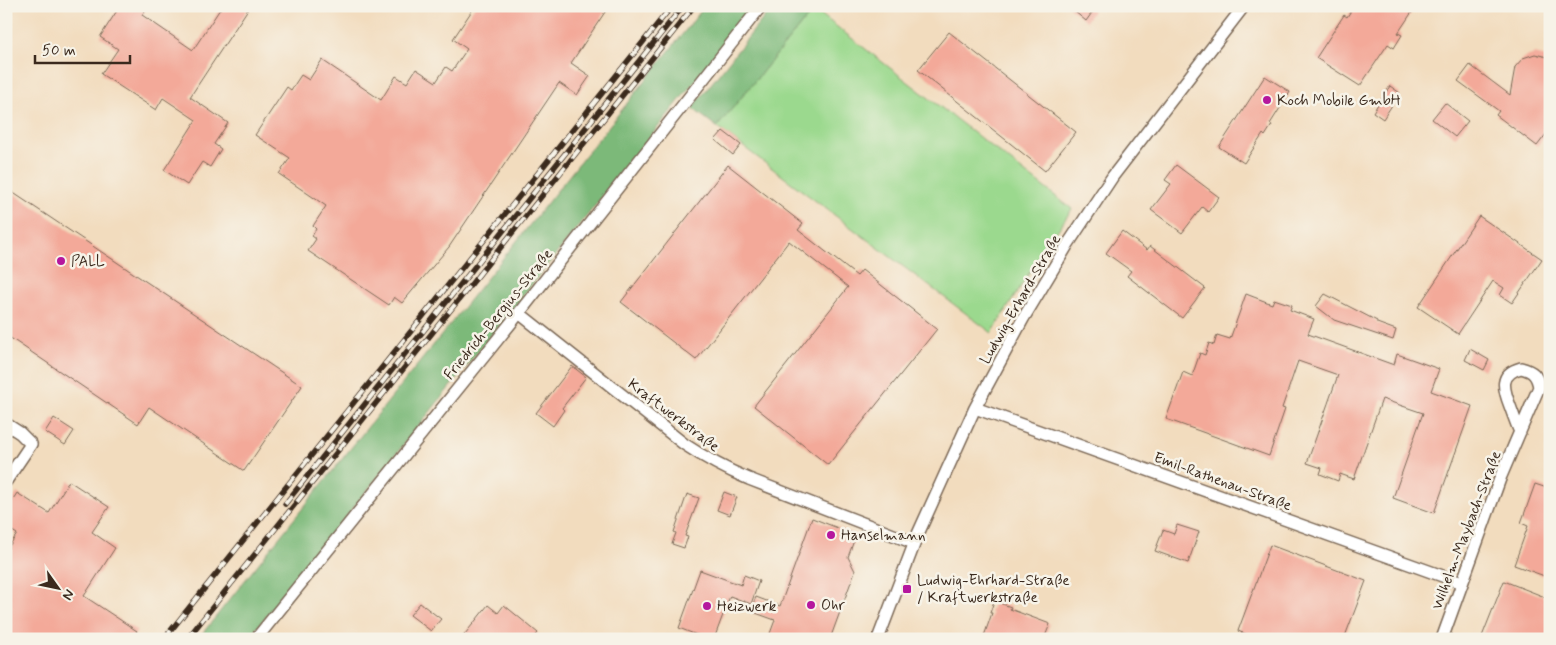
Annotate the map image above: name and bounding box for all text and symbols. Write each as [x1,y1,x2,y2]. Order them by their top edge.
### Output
scale bar [35,32,130,64]
text: 50 m [42,41,76,61]
place label: Koch Mobile GmbH [1277,91,1401,111]
marker: Koch Mobile GmbH [1261,94,1273,106]
street label: Ludwig-Erhard-Straße [976,231,1066,368]
street label: Friedrich-Bergius-Straße [440,245,559,385]
place label: PALL [71,252,105,272]
marker: PALL [55,255,67,267]
street label: Kraftwerkstraße [623,375,723,457]
street label: Emil-Rathenau-Straße [1151,448,1294,516]
street label: Wilhelm-Maybach-Straße [1427,448,1506,613]
place label: Hanselmann [841,526,925,546]
marker: Hanselmann [825,529,837,541]
north arrow [32,562,82,612]
place label: Ludwig-Ehrhard-Straße / Kraftwerkstraße [917,571,1070,608]
marker: Ludwig-Ehrhard-Straße / Kraftwerkstraße [901,583,913,595]
text: N [58,586,78,603]
place label: Ohr [821,596,846,616]
place label: Heizwerk [717,597,777,617]
marker: Ohr [805,599,817,611]
marker: Heizwerk [701,600,713,612]

